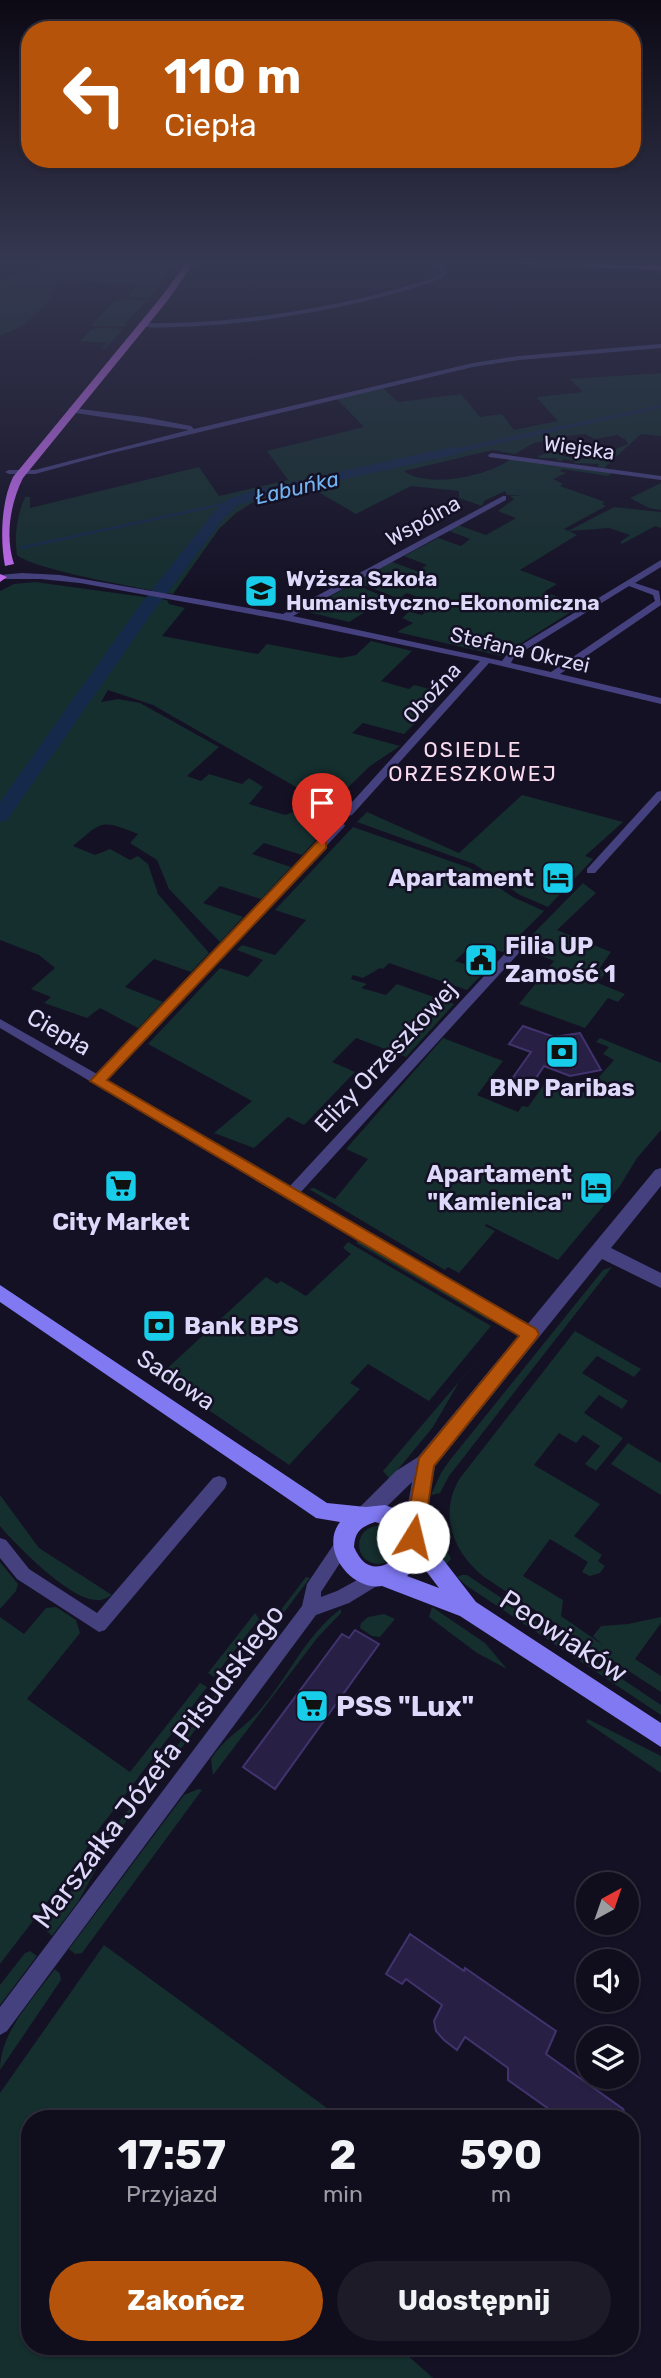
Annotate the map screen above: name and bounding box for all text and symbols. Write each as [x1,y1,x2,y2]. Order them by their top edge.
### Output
text: 110 m [164,47,301,105]
icon: left [49,49,140,140]
text: Ciepła [164,106,257,144]
street label: Wiejska [542,430,616,465]
water label: Łabuńka [253,466,341,509]
street label: Wspólna [381,490,464,551]
place label: Wyższa Szkoła Humanistyczno-Ekonomiczna [286,566,600,615]
school or university icon: Wyższa Szkoła Humanistyczno-Ekonomiczna [242,572,280,610]
street label: Stefana Okrzei [448,621,592,678]
street label: Oboźna [397,657,466,728]
district label: OSIEDLE ORZESZKOWEJ [388,737,558,786]
pin [292,773,352,845]
icon: arrive [303,784,341,822]
hotel icon: Apartament [539,859,577,897]
place label: Apartament [389,864,534,892]
place label: Filia UP Zamość 1 [505,932,616,988]
public building icon: Filia UP Zamość 1 [462,941,500,979]
street label: Elizy Orzeszkowej [309,976,463,1138]
street label: Ciepła [22,1003,96,1061]
bank icon: BNP Paribas [543,1033,581,1071]
place label: BNP Paribas [489,1074,635,1102]
place label: Apartament "Kamienica" [427,1160,572,1216]
supermarket icon: City Market [102,1167,140,1205]
hotel icon: Apartament "Kamienica" [577,1169,615,1207]
place label: City Market [52,1208,190,1236]
bank icon: Bank BPS [140,1307,178,1345]
place label: Bank BPS [184,1312,299,1340]
street label: Sadowa [132,1344,220,1416]
position arrow [376,1500,450,1574]
street label: Peowiaków [494,1583,634,1690]
street label: Marszałka Józefa Piłsudskiego [26,1598,291,1935]
supermarket icon: PSS "Lux" [293,1687,331,1725]
place label: PSS "Lux" [336,1690,474,1723]
north arrow [576,1872,639,1936]
map controls [576,1872,639,2089]
button: sound [576,1949,639,2012]
button: layers [576,2026,639,2089]
text: 17:57 [118,2130,226,2180]
text: 2 [329,2130,357,2180]
text: 590 [460,2130,542,2180]
text: Przyjazd [126,2180,218,2208]
text: min [323,2180,363,2208]
text: m [491,2180,511,2208]
button: Zakończ [49,2261,323,2341]
button: Udostępnij [337,2261,611,2341]

